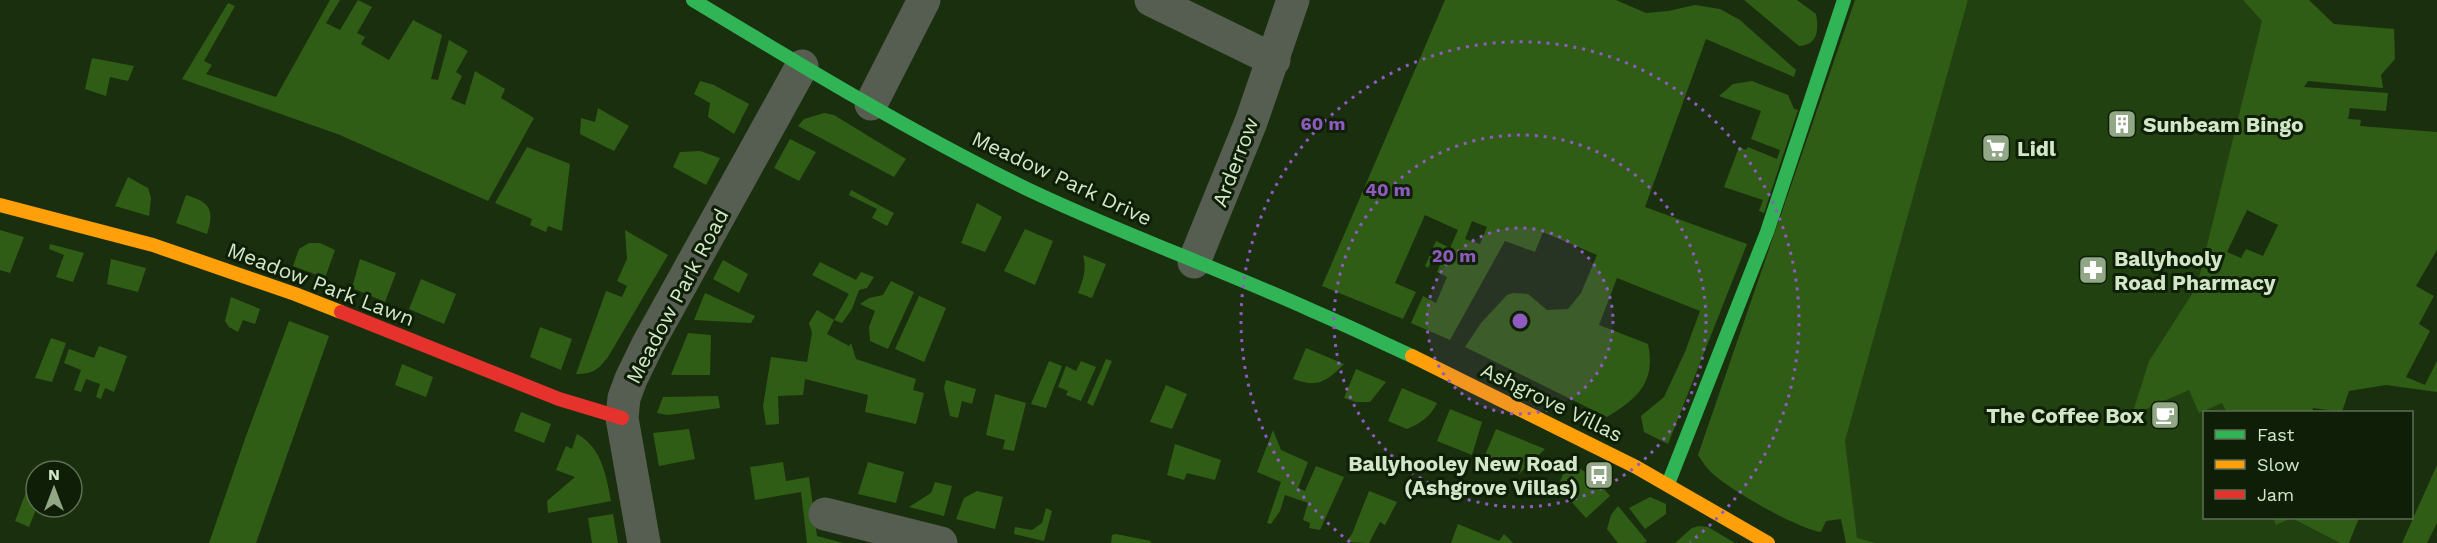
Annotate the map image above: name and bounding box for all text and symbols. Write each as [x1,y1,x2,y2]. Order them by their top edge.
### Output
building icon: Sunbeam Bingo [2106,108,2138,140]
place label: Sunbeam Bingo [2143,112,2304,137]
text: 60 m [1301,113,1345,134]
street label: Arderrow [1206,114,1264,210]
street label: Meadow Park Drive [968,125,1156,231]
supermarket icon: Lidl [1980,132,2012,164]
place label: Lidl [2017,136,2056,161]
text: 40 m [1365,179,1411,200]
street label: Meadow Park Road [620,204,734,388]
street label: Meadow Park Lawn [224,237,418,331]
text: 20 m [1432,245,1476,266]
place label: Ballyhooly Road Pharmacy [2114,246,2276,295]
pharmacy icon: Ballyhooly Road Pharmacy [2077,254,2109,286]
centre of rings [1510,311,1530,331]
street label: Ashgrove Villas [1477,357,1627,447]
cafe icon: The Coffee Box [2149,399,2181,431]
place label: The Coffee Box [1986,403,2145,428]
legend [2203,411,2413,519]
text: Fast [2257,424,2295,445]
place label: Ballyhooley New Road (Ashgrove Villas) [1348,451,1578,500]
text: Slow [2257,454,2300,475]
north arrow [24,459,84,519]
bus stop icon: Ballyhooley New Road (Ashgrove Villas) [1583,459,1615,491]
text: N [48,465,60,484]
text: Jam [2257,484,2294,505]

